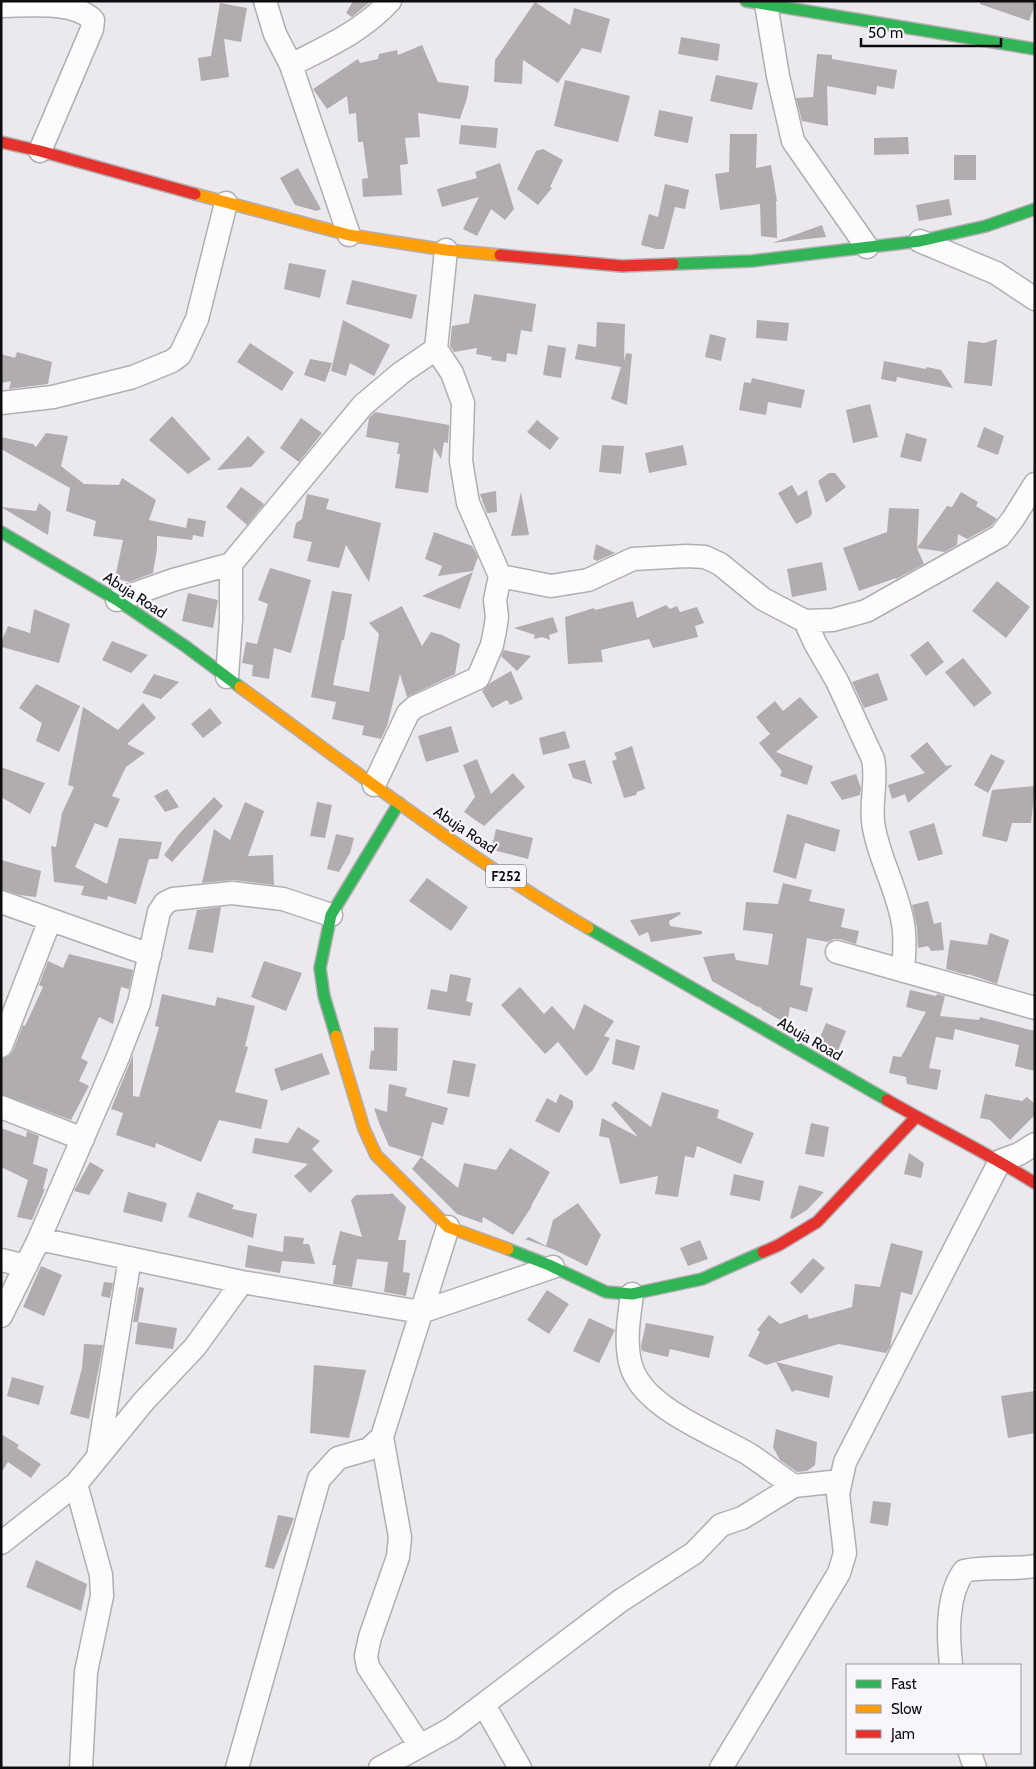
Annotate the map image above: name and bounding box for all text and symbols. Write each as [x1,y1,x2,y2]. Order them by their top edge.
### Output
scale bar [861,15,1001,47]
text: 50 m [868,24,903,42]
street label: Abuja Road [100,568,170,622]
street label: Abuja Road [430,802,500,858]
road number: F252 [486,864,526,888]
street label: Abuja Road [774,1013,846,1065]
legend [846,1664,1021,1754]
text: Fast [891,1675,916,1693]
text: Slow [891,1700,922,1718]
text: Jam [890,1725,915,1743]

